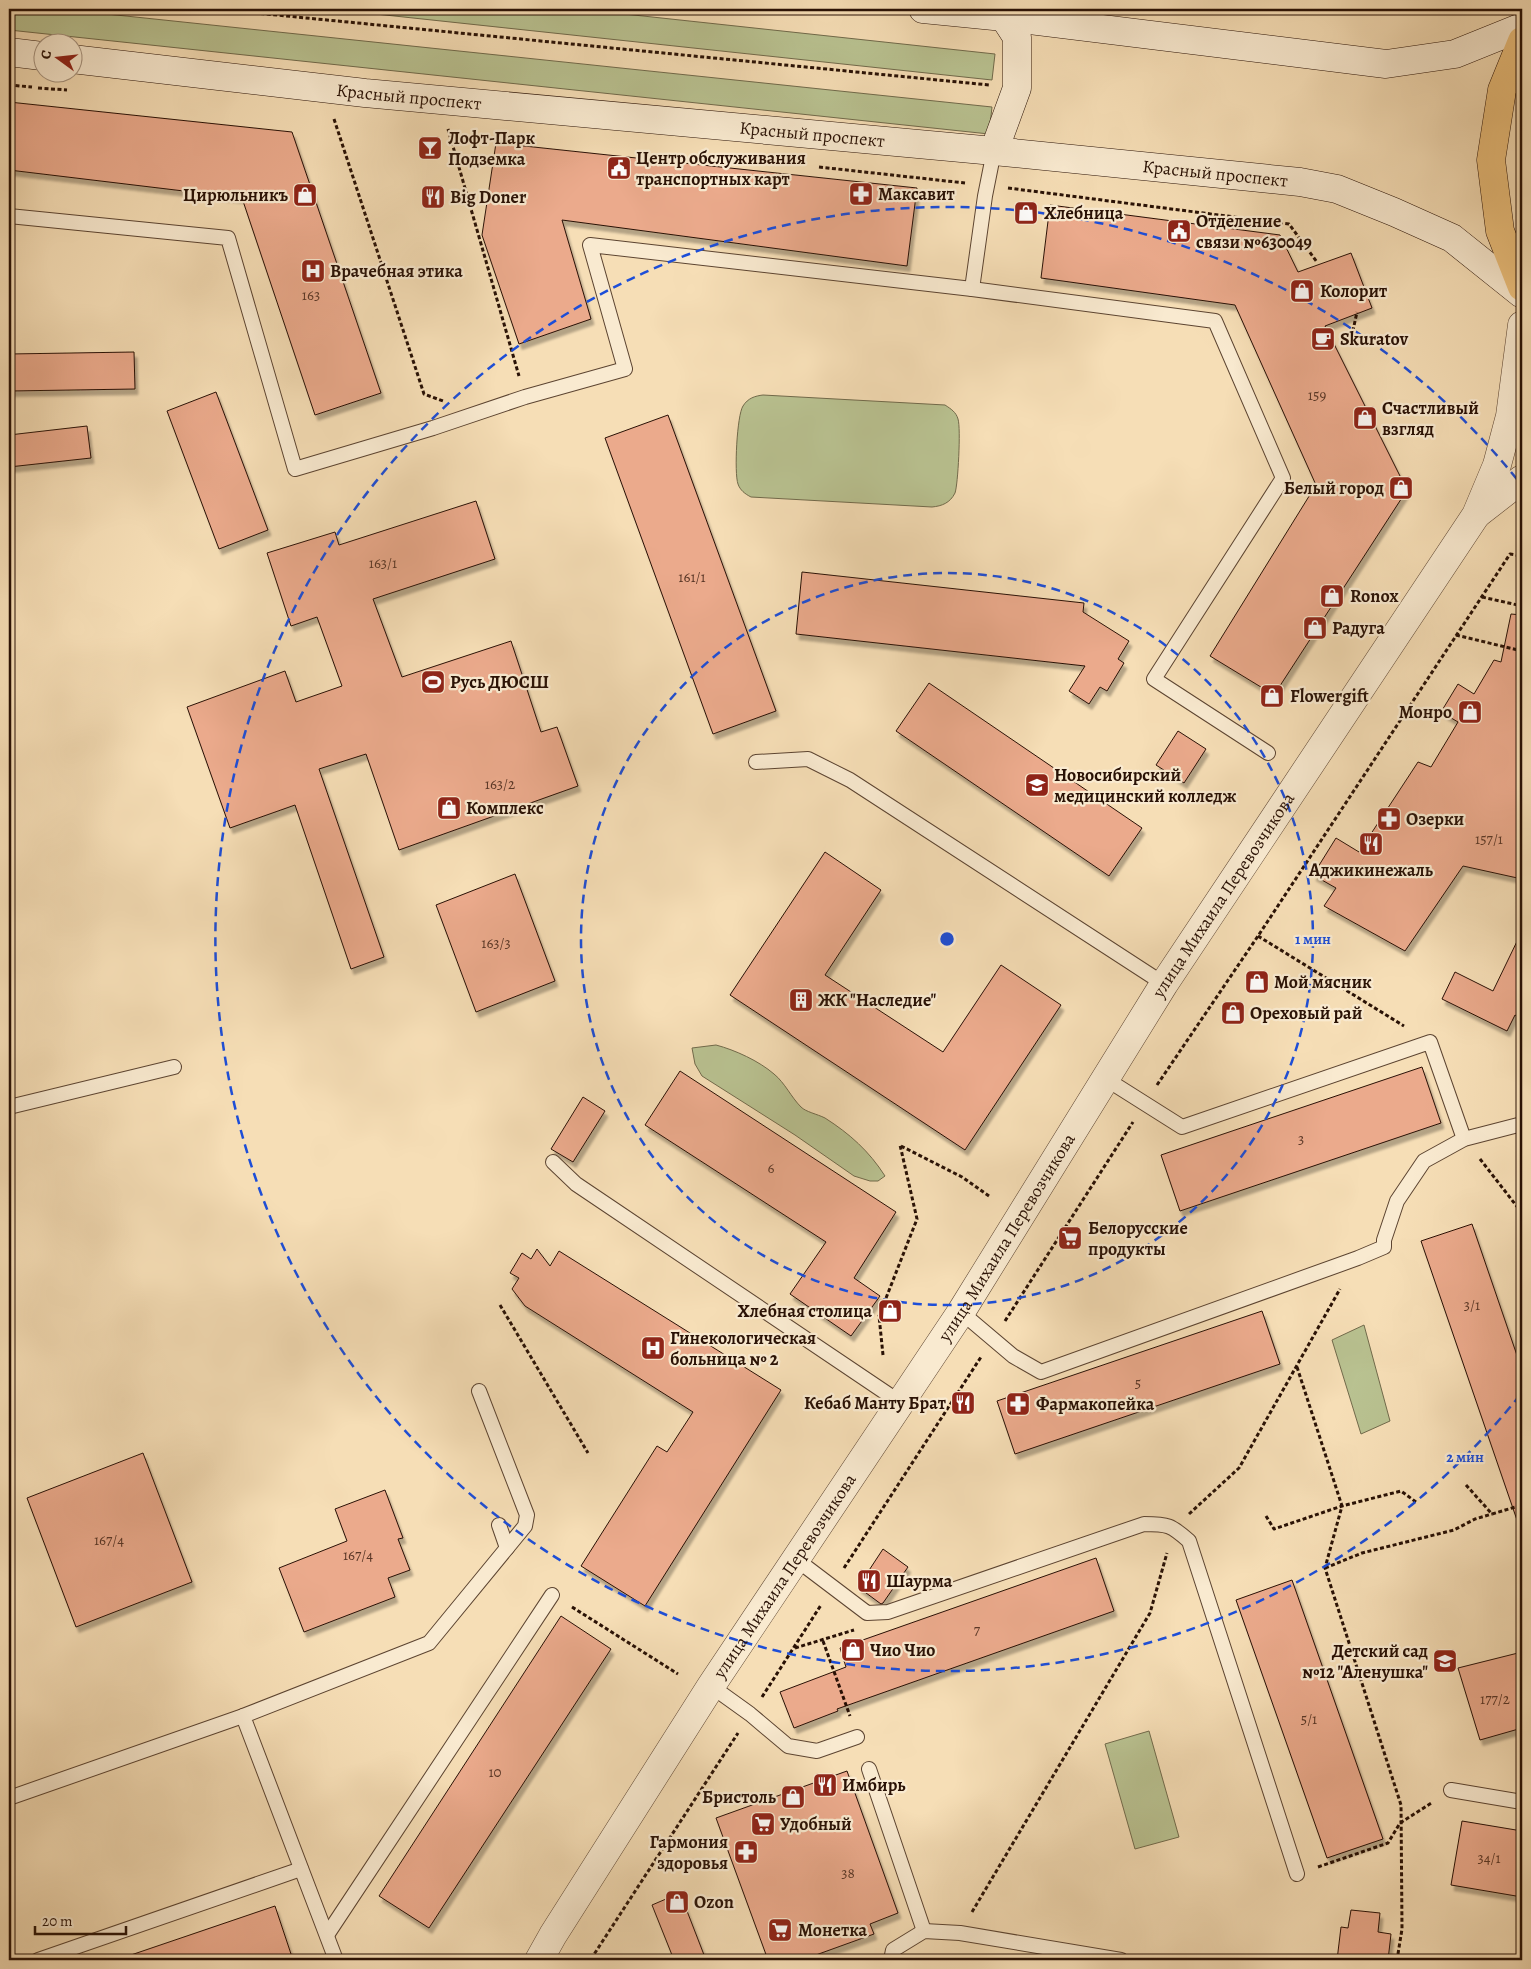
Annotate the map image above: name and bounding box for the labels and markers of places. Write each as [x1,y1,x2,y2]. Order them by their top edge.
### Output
place label: Лофт-Парк Подземка [448,126,535,171]
bar icon: Лофт-Парк Подземка [417,135,443,161]
place label: Центр обслуживания транспортных карт [636,146,806,191]
public building icon: Центр обслуживания транспортных карт [606,155,632,181]
pharmacy icon: Максавит [848,181,874,207]
shop icon: Цирюльникъ [292,182,318,208]
place label: Максавит [878,182,955,206]
place label: Цирюльникъ [183,183,289,207]
restaurant icon: Big Doner [420,184,446,210]
place label: Big Doner [450,185,527,209]
shop icon: Хлебница [1013,200,1039,226]
place label: Хлебница [1044,201,1124,225]
place label: Отделение связи №630049 [1196,209,1312,254]
public building icon: Отделение связи №630049 [1166,218,1192,244]
hospital icon: Врачебная этика [300,258,326,284]
place label: Врачебная этика [330,259,463,283]
shop icon: Колорит [1289,278,1315,304]
place label: Колорит [1320,279,1387,303]
cafe icon: Skuratov [1310,326,1336,352]
place label: Skuratov [1340,327,1409,351]
place label: Счастливый взгляд [1382,396,1479,441]
shop icon: Счастливый взгляд [1352,405,1378,431]
shop icon: Белый город [1388,475,1414,501]
place label: Белый город [1284,476,1384,500]
shop icon: Ronox [1319,583,1345,609]
place label: Ronox [1350,584,1398,608]
shop icon: Радуга [1302,615,1328,641]
place label: Радуга [1332,616,1385,640]
sports icon: Русь ДЮСШ [420,669,446,695]
place label: Русь ДЮСШ [450,670,549,694]
shop icon: Flowergift [1259,683,1285,709]
place label: Flowergift [1290,684,1369,708]
shop icon: Монро [1457,699,1483,725]
place label: Монро [1399,700,1452,724]
place label: Новосибирский медицинский колледж [1054,763,1237,808]
school or university icon: Новосибирский медицинский колледж [1024,772,1050,798]
shop icon: Комплекс [436,795,462,821]
place label: Комплекс [466,796,544,820]
pharmacy icon: Озерки [1376,806,1402,832]
place label: Озерки [1406,807,1465,831]
restaurant icon: Аджикинежаль [1358,831,1384,857]
place label: Аджикинежаль [1308,858,1434,882]
centre of rings [938,930,956,948]
shop icon: Мой мясник [1244,969,1270,995]
place label: Мой мясник [1274,970,1372,994]
building icon: ЖК "Наследие" [788,987,814,1013]
place label: ЖК "Наследие" [818,988,937,1012]
shop icon: Ореховый рай [1220,1000,1246,1026]
place label: Ореховый рай [1250,1001,1363,1025]
place label: Белорусские продукты [1088,1216,1188,1261]
supermarket icon: Белорусские продукты [1057,1225,1083,1251]
shop icon: Хлебная столица [877,1298,903,1324]
place label: Хлебная столица [738,1299,872,1323]
place label: Гинекологическая больница № 2 [670,1326,816,1371]
hospital icon: Гинекологическая больница № 2 [640,1335,666,1361]
restaurant icon: Кебаб Манту Брат [950,1390,976,1416]
place label: Кебаб Манту Брат [804,1391,946,1415]
pharmacy icon: Фармакопейка [1005,1391,1031,1417]
place label: Фармакопейка [1036,1392,1155,1416]
restaurant icon: Шаурма [856,1568,882,1594]
place label: Шаурма [886,1569,953,1593]
shop icon: Чио Чио [840,1637,866,1663]
place label: Чио Чио [870,1638,935,1662]
place label: Детский сад №12 "Аленушка" [1302,1639,1428,1684]
school or university icon: Детский сад №12 "Аленушка" [1432,1648,1458,1674]
restaurant icon: Имбирь [812,1772,838,1798]
place label: Имбирь [842,1773,906,1797]
shop icon: Бристоль [780,1784,806,1810]
place label: Бристоль [702,1785,777,1809]
supermarket icon: Удобный [750,1811,776,1837]
place label: Удобный [780,1812,852,1836]
place label: Гармония здоровья [649,1830,728,1875]
pharmacy icon: Гармония здоровья [733,1839,759,1865]
shop icon: Ozon [664,1889,690,1915]
place label: Ozon [694,1890,734,1914]
supermarket icon: Монетка [767,1917,793,1943]
place label: Монетка [798,1918,868,1942]

